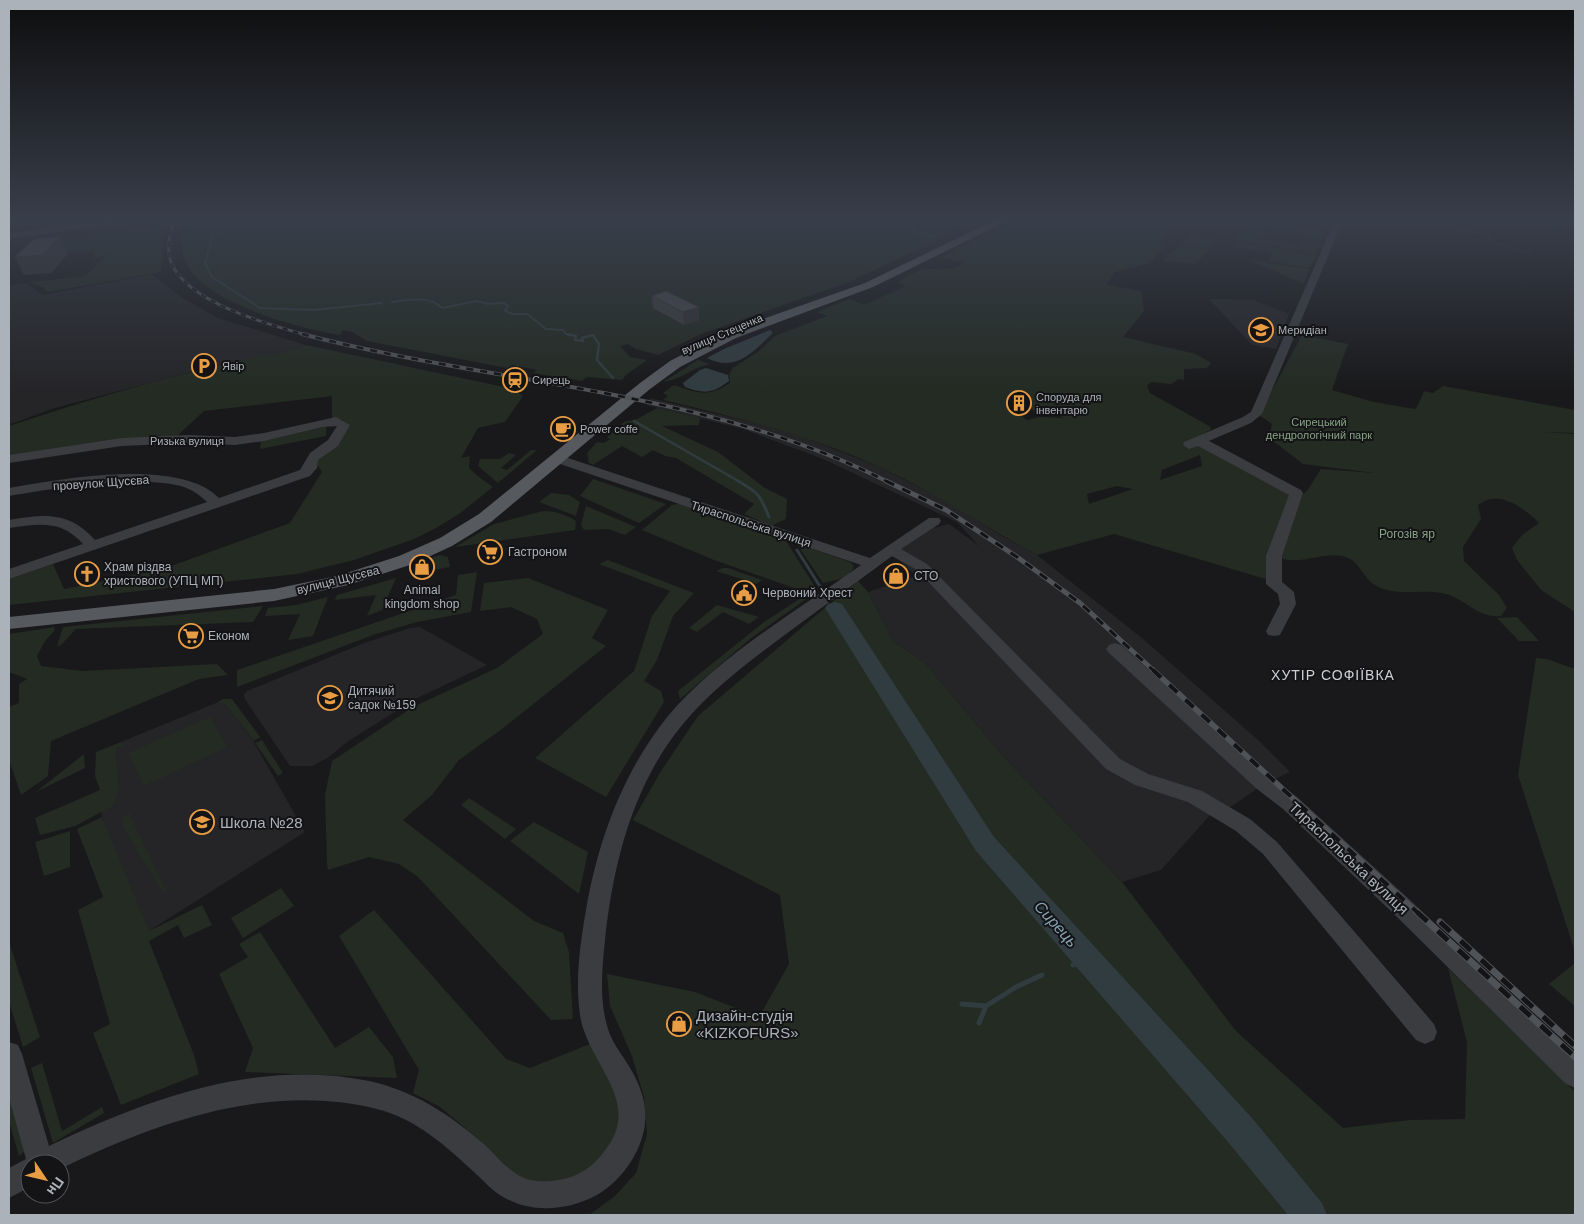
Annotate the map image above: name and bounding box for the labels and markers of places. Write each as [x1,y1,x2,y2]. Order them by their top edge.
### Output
school or university icon: Меридіан [1248,317,1274,343]
place label: Меридіан [1278,324,1327,336]
parking icon: Явір [191,353,217,379]
place label: Явір [222,360,244,372]
station icon: Сирець [502,367,528,393]
place label: Сирець [532,374,571,386]
building icon: Споруда для інвентарю [1006,390,1032,416]
place label: Споруда для інвентарю [1036,391,1102,416]
cafe icon: Power coffe [550,416,576,442]
place label: Power coffe [580,423,638,435]
supermarket icon: Гастроном [477,539,503,565]
place label: Гастроном [508,545,567,559]
shop icon: Animal kingdom shop [409,554,435,580]
place label: Храм різдва христового (УПЦ МП) [104,560,224,588]
church icon: Храм різдва христового (УПЦ МП) [74,561,100,587]
shop icon: СТО [883,563,909,589]
place label: СТО [914,569,938,583]
public building icon: Червоний Хрест [731,580,757,606]
place label: Animal kingdom shop [385,583,460,611]
place label: Червоний Хрест [762,586,853,600]
supermarket icon: Економ [178,623,204,649]
place label: Економ [208,629,250,643]
place label: Дитячий садок №159 [348,684,416,712]
school or university icon: Дитячий садок №159 [317,685,343,711]
school or university icon: Школа №28 [189,809,215,835]
place label: Школа №28 [220,814,303,831]
place label: Дизайн-студія «KIZKOFURS» [696,1007,799,1041]
shop icon: Дизайн-студія «KIZKOFURS» [666,1011,692,1037]

